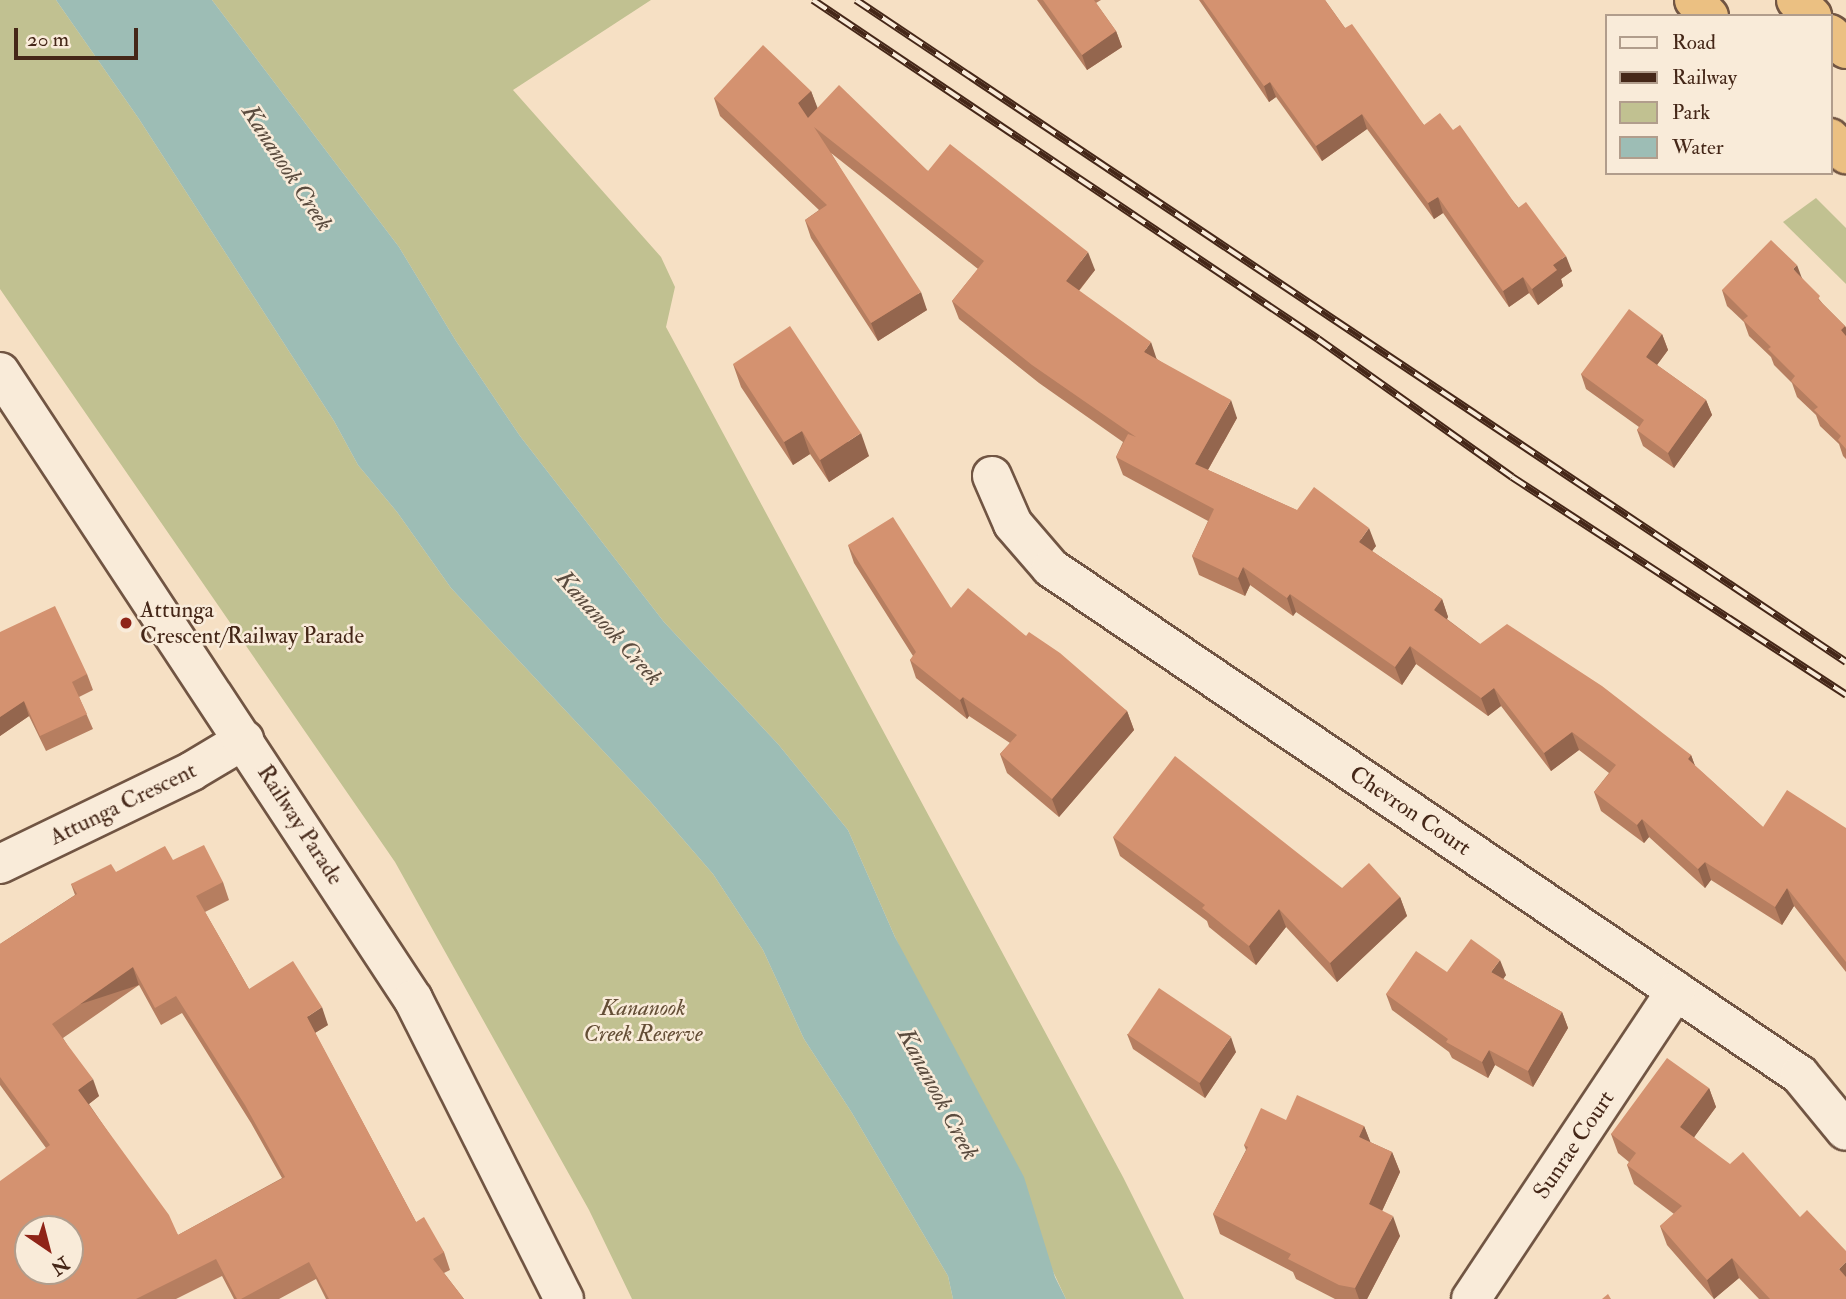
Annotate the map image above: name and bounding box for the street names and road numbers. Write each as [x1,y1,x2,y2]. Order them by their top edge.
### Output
street label: Attunga Crescent [45,757,201,851]
street label: Railway Parade [251,760,349,890]
street label: Chevron Court [1344,760,1476,862]
street label: Sunrae Court [1528,1086,1620,1204]

